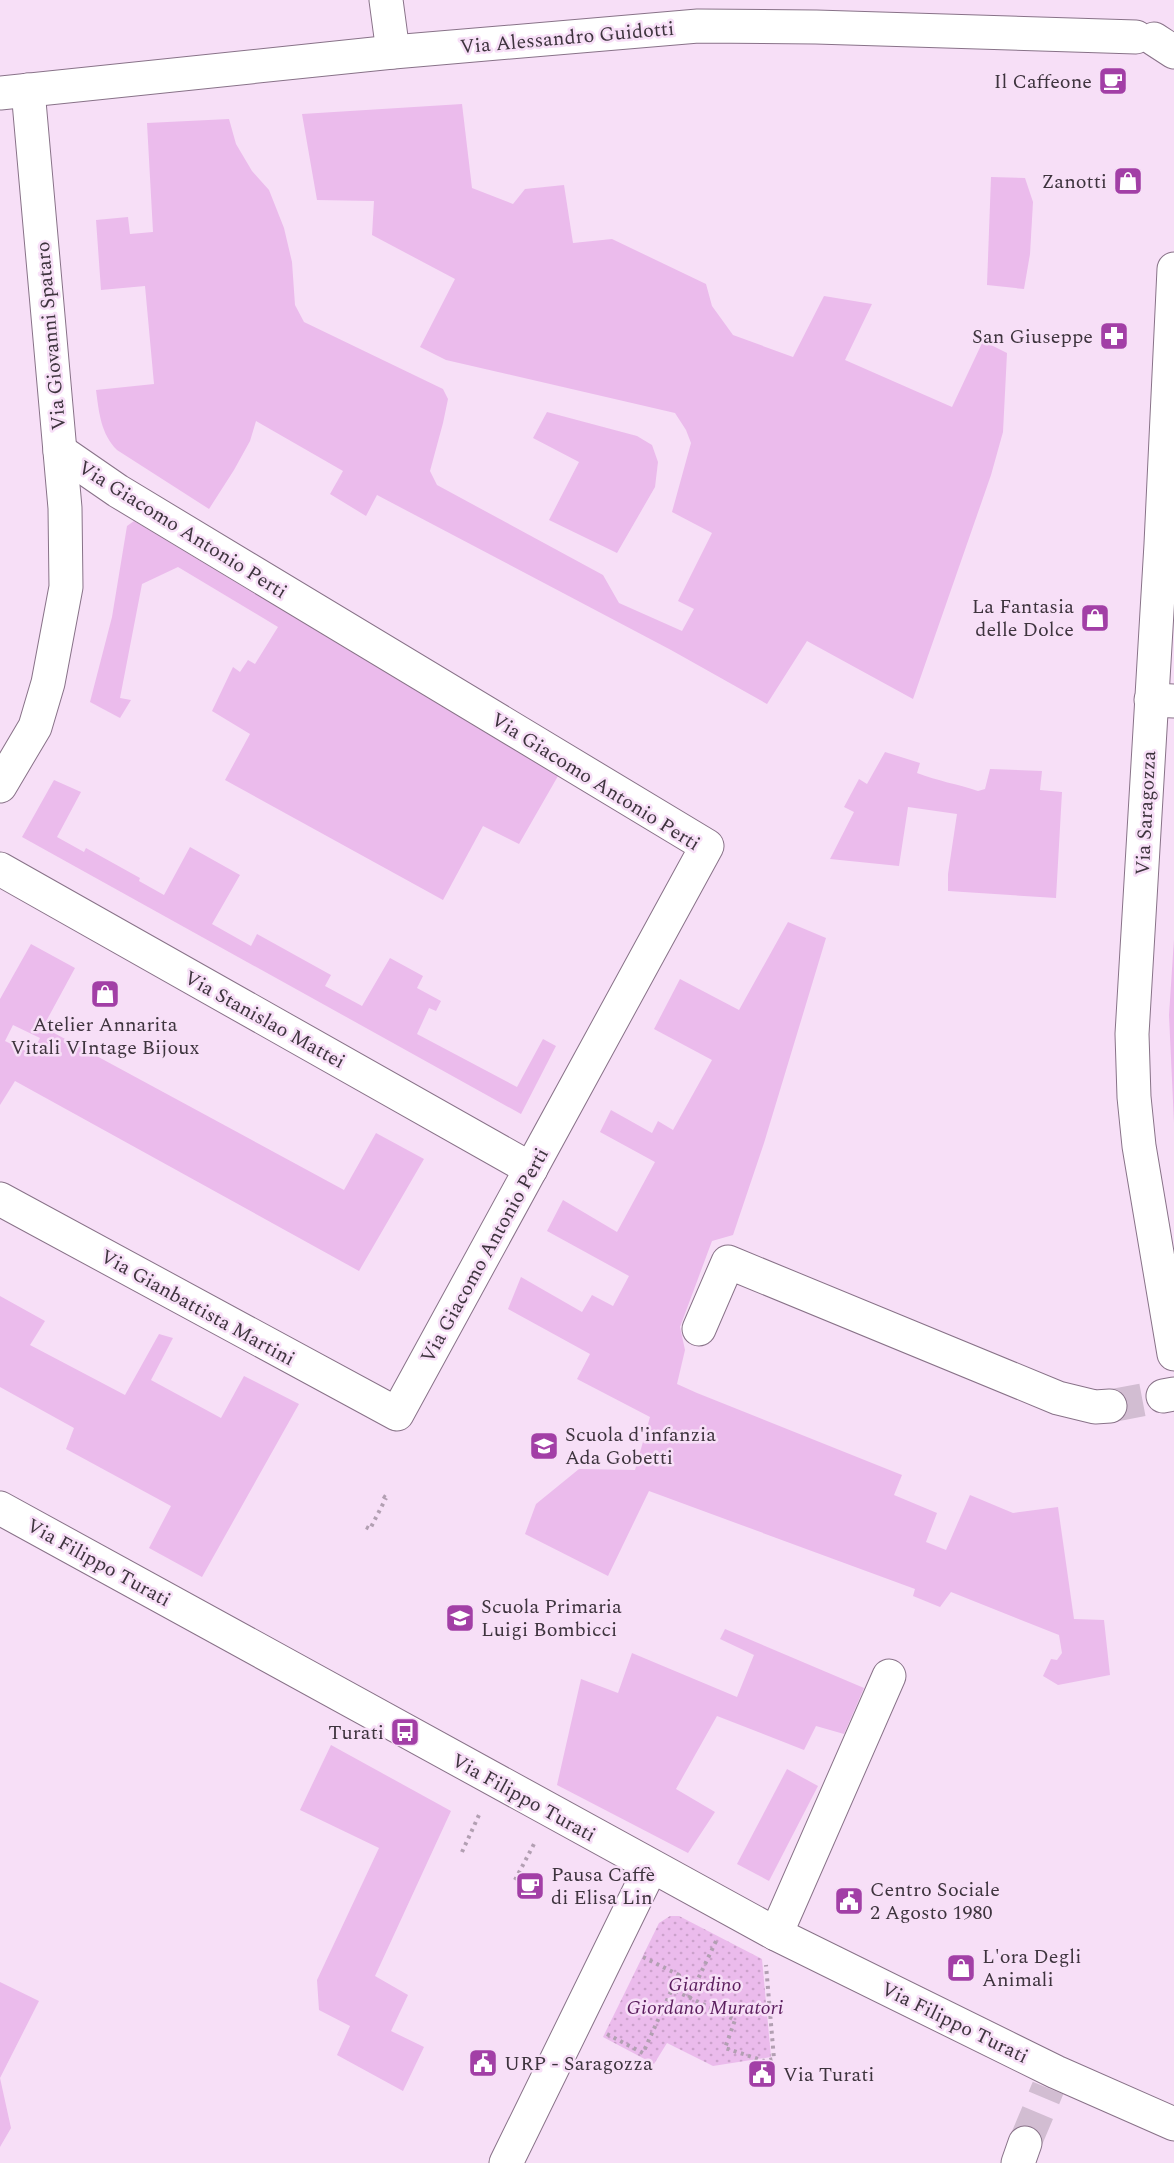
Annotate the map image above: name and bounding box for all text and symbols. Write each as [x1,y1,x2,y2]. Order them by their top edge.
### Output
street label: Via Alessandro Guidotti [459,14,675,62]
cafe icon: Il Caffeone [1097,65,1129,97]
place label: Il Caffeone [994,67,1092,97]
shop icon: Zanotti [1112,165,1144,197]
place label: Zanotti [1041,167,1107,197]
street label: Via Giovanni Spataro [28,240,74,432]
pharmacy icon: San Giuseppe [1098,320,1130,352]
place label: San Giuseppe [972,322,1093,352]
street label: Via Giacomo Antonio Perti [72,453,293,607]
place label: La Fantasia delle Dolce [972,592,1074,645]
shop icon: La Fantasia delle Dolce [1079,602,1111,634]
street label: Via Giacomo Antonio Perti [485,705,706,859]
street label: Via Saragozza [1128,750,1164,876]
street label: Via Stanislao Mattei [178,963,351,1077]
shop icon: Atelier Annarita Vitali VIntage Bijoux [89,978,121,1010]
place label: Atelier Annarita Vitali VIntage Bijoux [11,1010,200,1063]
street label: Via Giacomo Antonio Perti [413,1142,557,1369]
street label: Via Gianbattista Martini [95,1242,300,1374]
place label: Scuola d'infanzia Ada Gobetti [565,1420,716,1473]
school or university icon: Scuola d'infanzia Ada Gobetti [528,1430,560,1462]
street label: Via Filippo Turati [21,1511,176,1615]
place label: Scuola Primaria Luigi Bombicci [481,1592,622,1645]
school or university icon: Scuola Primaria Luigi Bombicci [444,1602,476,1634]
bus stop icon: Turati [389,1716,421,1748]
place label: Turati [328,1718,384,1748]
street label: Via Filippo Turati [446,1746,601,1850]
place label: Pausa Caffè di Elisa Lin [551,1860,655,1913]
cafe icon: Pausa Caffè di Elisa Lin [514,1870,546,1902]
place label: Centro Sociale 2 Agosto 1980 [870,1875,1000,1928]
public building icon: Centro Sociale 2 Agosto 1980 [833,1885,865,1917]
place label: L'ora Degli Animali [982,1942,1081,1995]
shop icon: L'ora Degli Animali [945,1952,977,1984]
park label: Giardino Giordano Muratori [627,1970,784,2023]
street label: Via Filippo Turati [876,1974,1033,2072]
public building icon: URP - Saragozza [467,2047,499,2079]
place label: URP - Saragozza [504,2049,653,2079]
public building icon: Via Turati [746,2058,778,2090]
place label: Via Turati [783,2060,875,2090]

